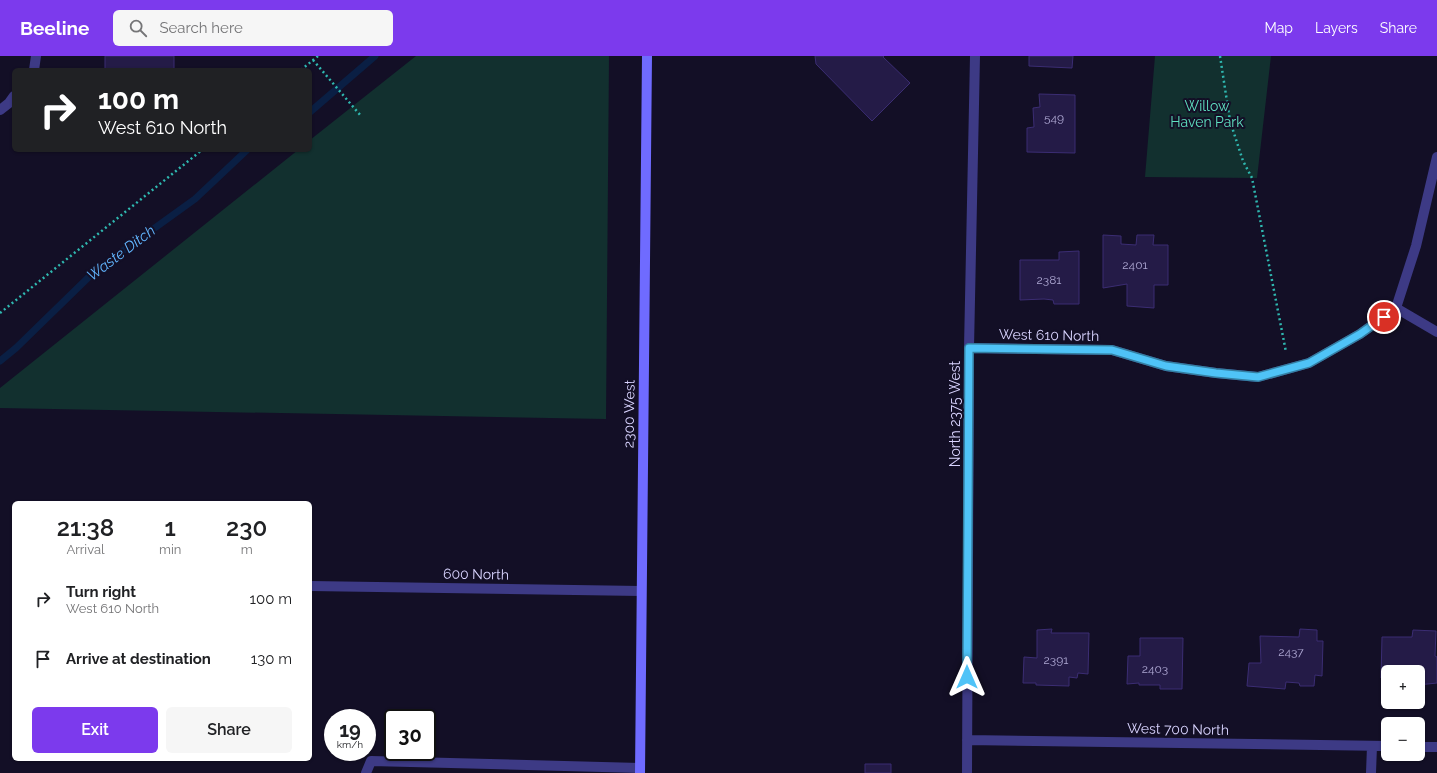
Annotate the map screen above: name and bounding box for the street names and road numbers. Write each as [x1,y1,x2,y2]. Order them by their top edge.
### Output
street label: West 610 North [999,326,1099,344]
street label: North 2375 West [947,360,963,467]
street label: 2300 West [620,379,638,448]
street label: 600 North [443,565,509,583]
street label: West 700 North [1127,720,1229,738]

